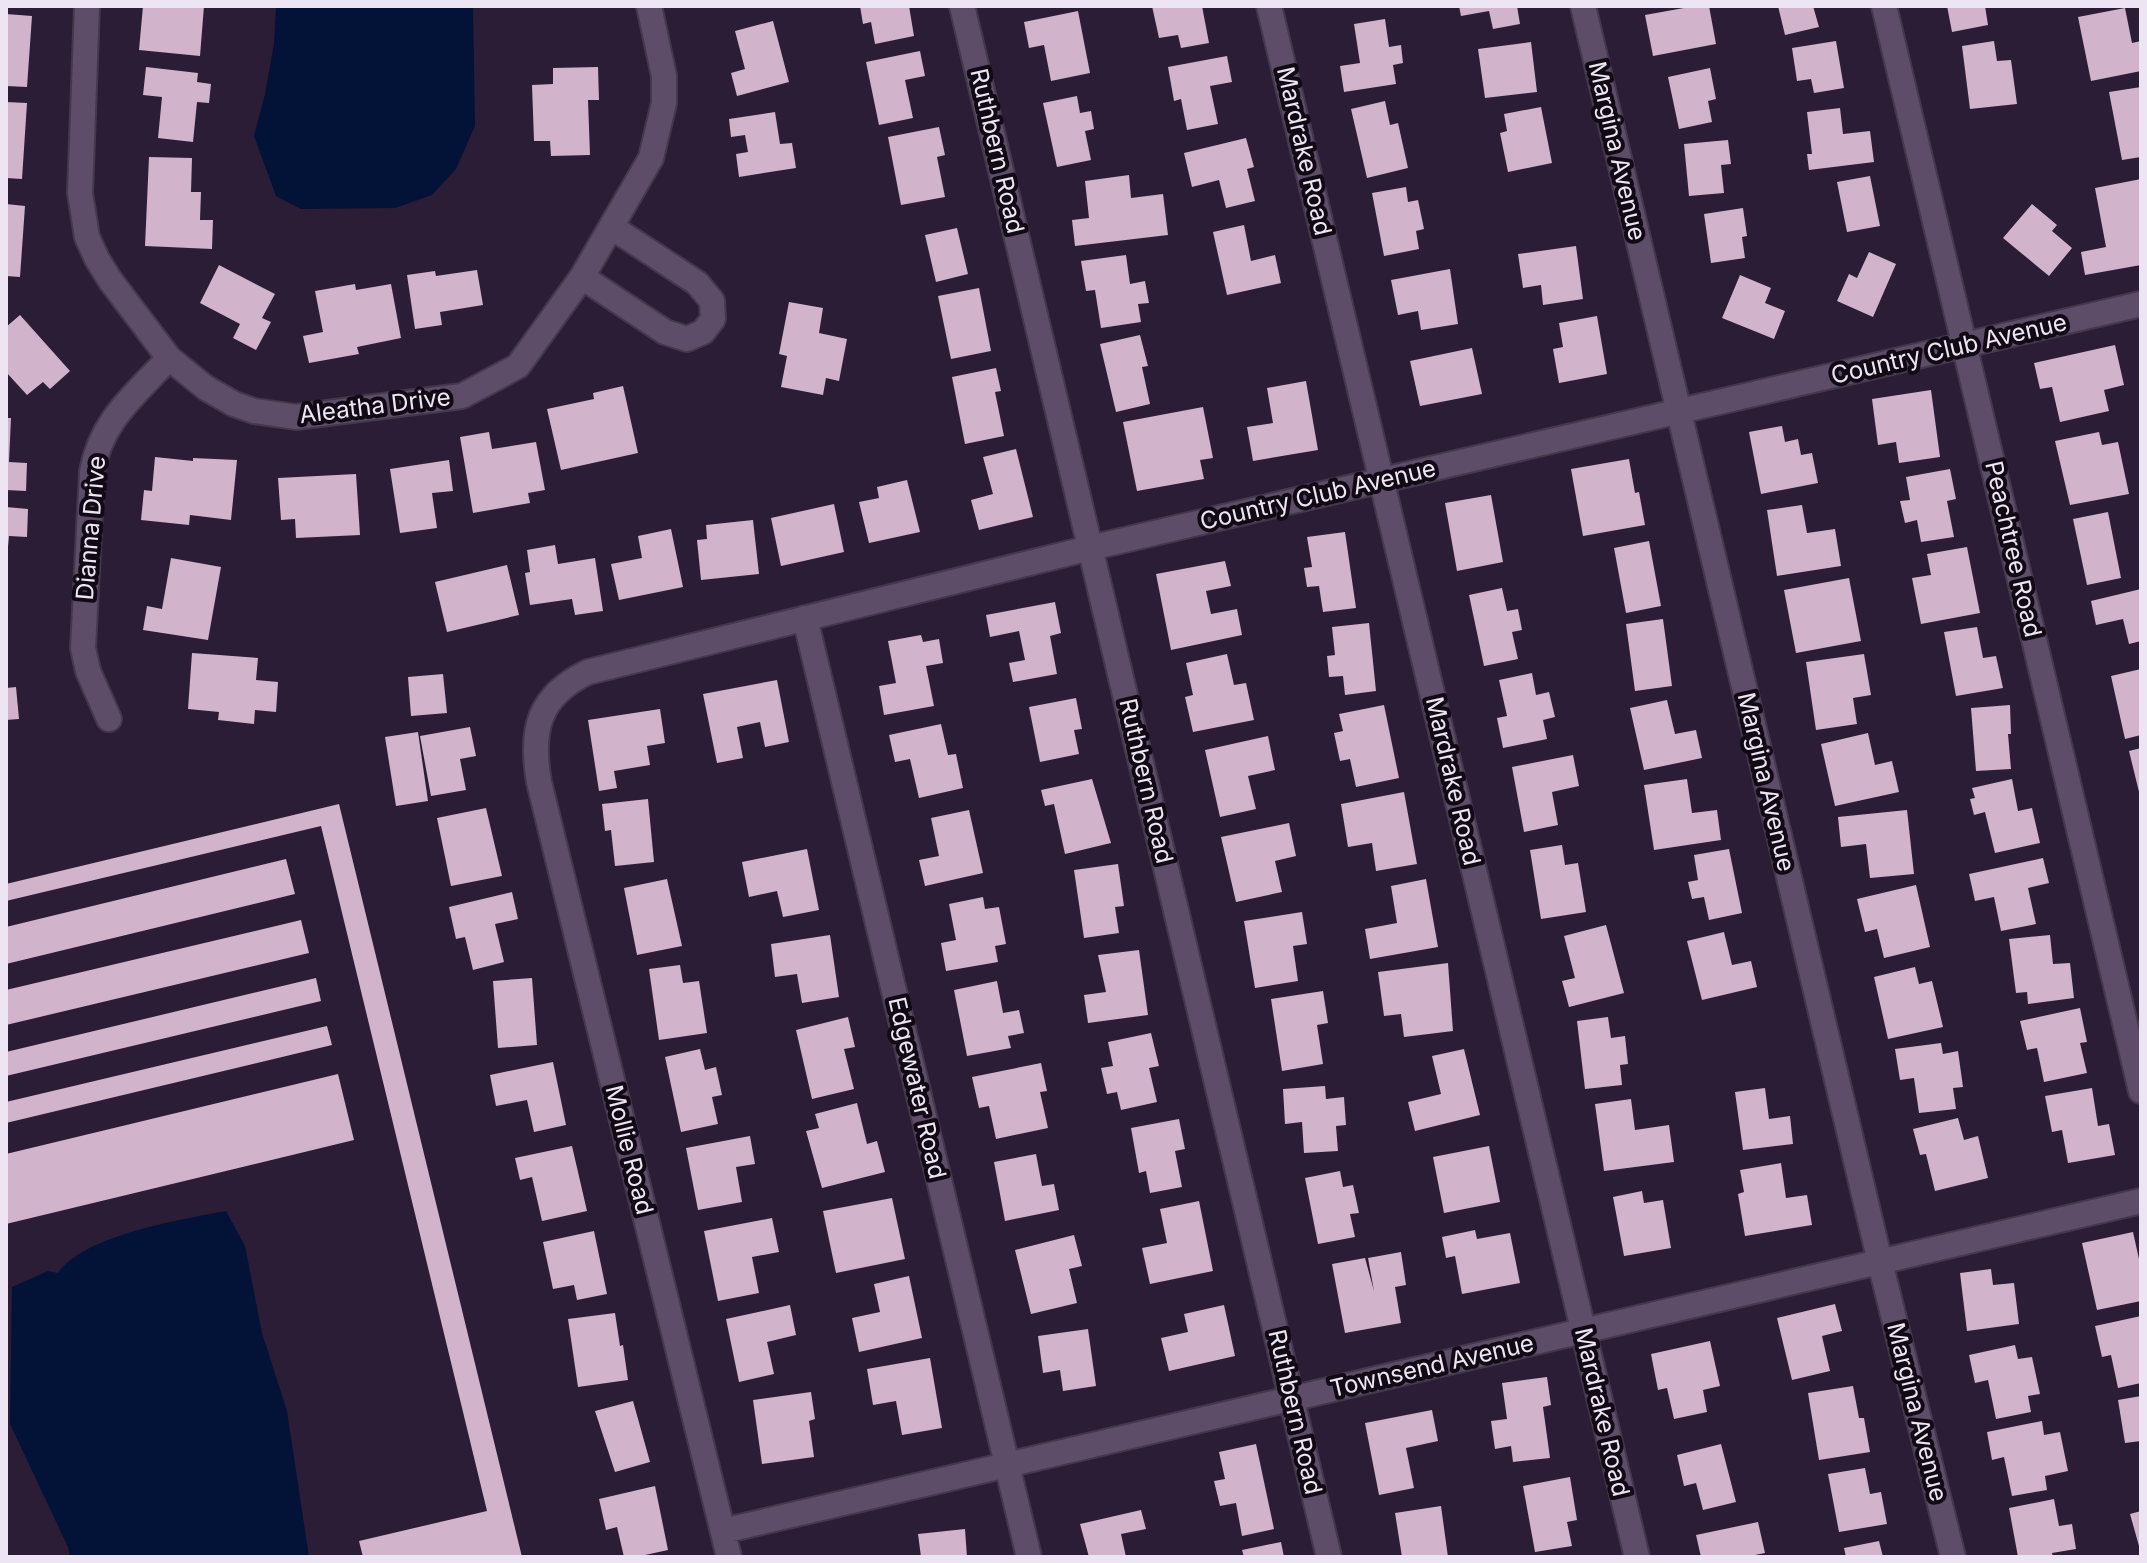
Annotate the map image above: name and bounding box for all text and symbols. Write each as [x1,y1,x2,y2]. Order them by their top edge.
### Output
street label: Margina Avenue [1583,58,1652,243]
street label: Mardrake Road [1271,64,1338,238]
street label: Ruthbern Road [964,65,1031,236]
street label: Country Club Avenue [1828,307,2070,390]
street label: Aleatha Drive [298,382,452,429]
street label: Country Club Avenue [1197,453,1439,536]
street label: Dianna Drive [70,455,111,601]
street label: Peachtree Road [1979,458,2048,640]
street label: Margina Avenue [1732,689,1801,874]
street label: Mardrake Road [1420,694,1487,868]
street label: Ruthbern Road [1113,695,1180,866]
street label: Edgewater Road [882,994,953,1182]
street label: Mollie Road [599,1082,660,1217]
street label: Margina Avenue [1881,1320,1954,1504]
street label: Mardrake Road [1569,1325,1636,1499]
street label: Ruthbern Road [1262,1326,1329,1497]
street label: Townsend Avenue [1327,1328,1536,1403]

